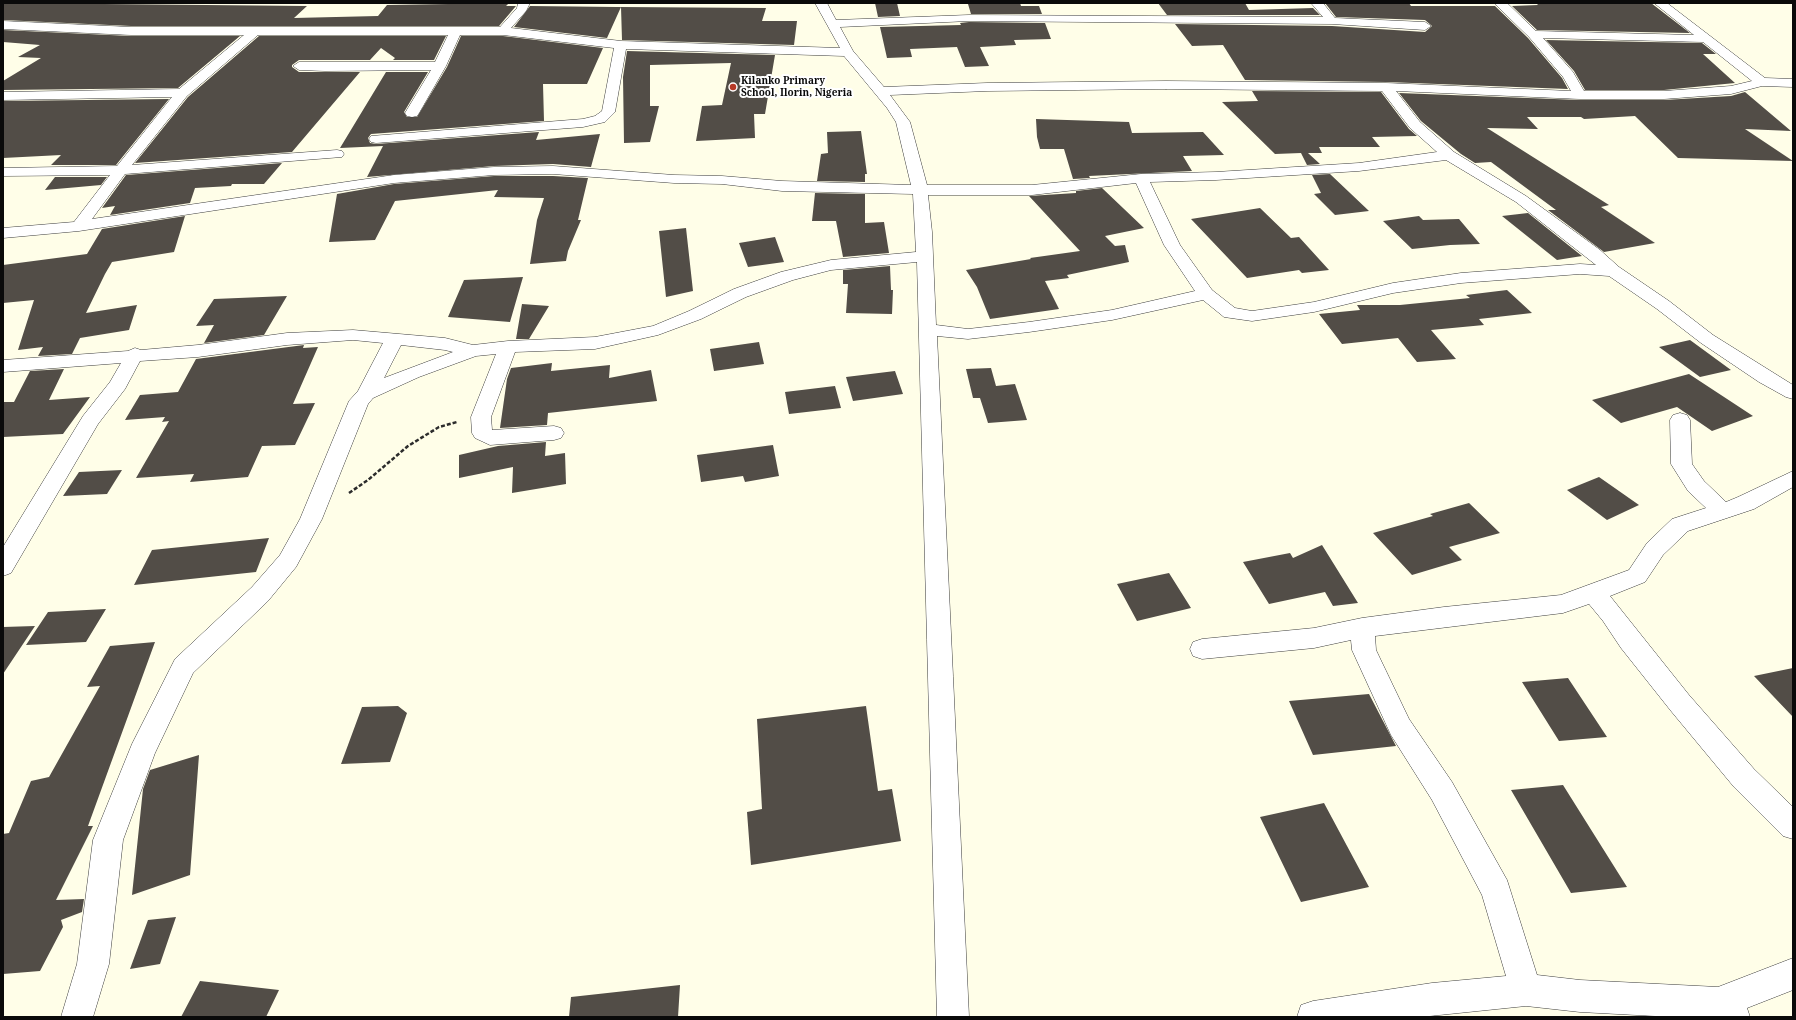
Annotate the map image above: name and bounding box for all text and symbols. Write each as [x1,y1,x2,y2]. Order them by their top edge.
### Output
place label: Kilanko Primary School, Ilorin, Nigeria [741,75,852,98]
marker: Kilanko Primary School, Ilorin, Nigeria [728,82,738,92]

